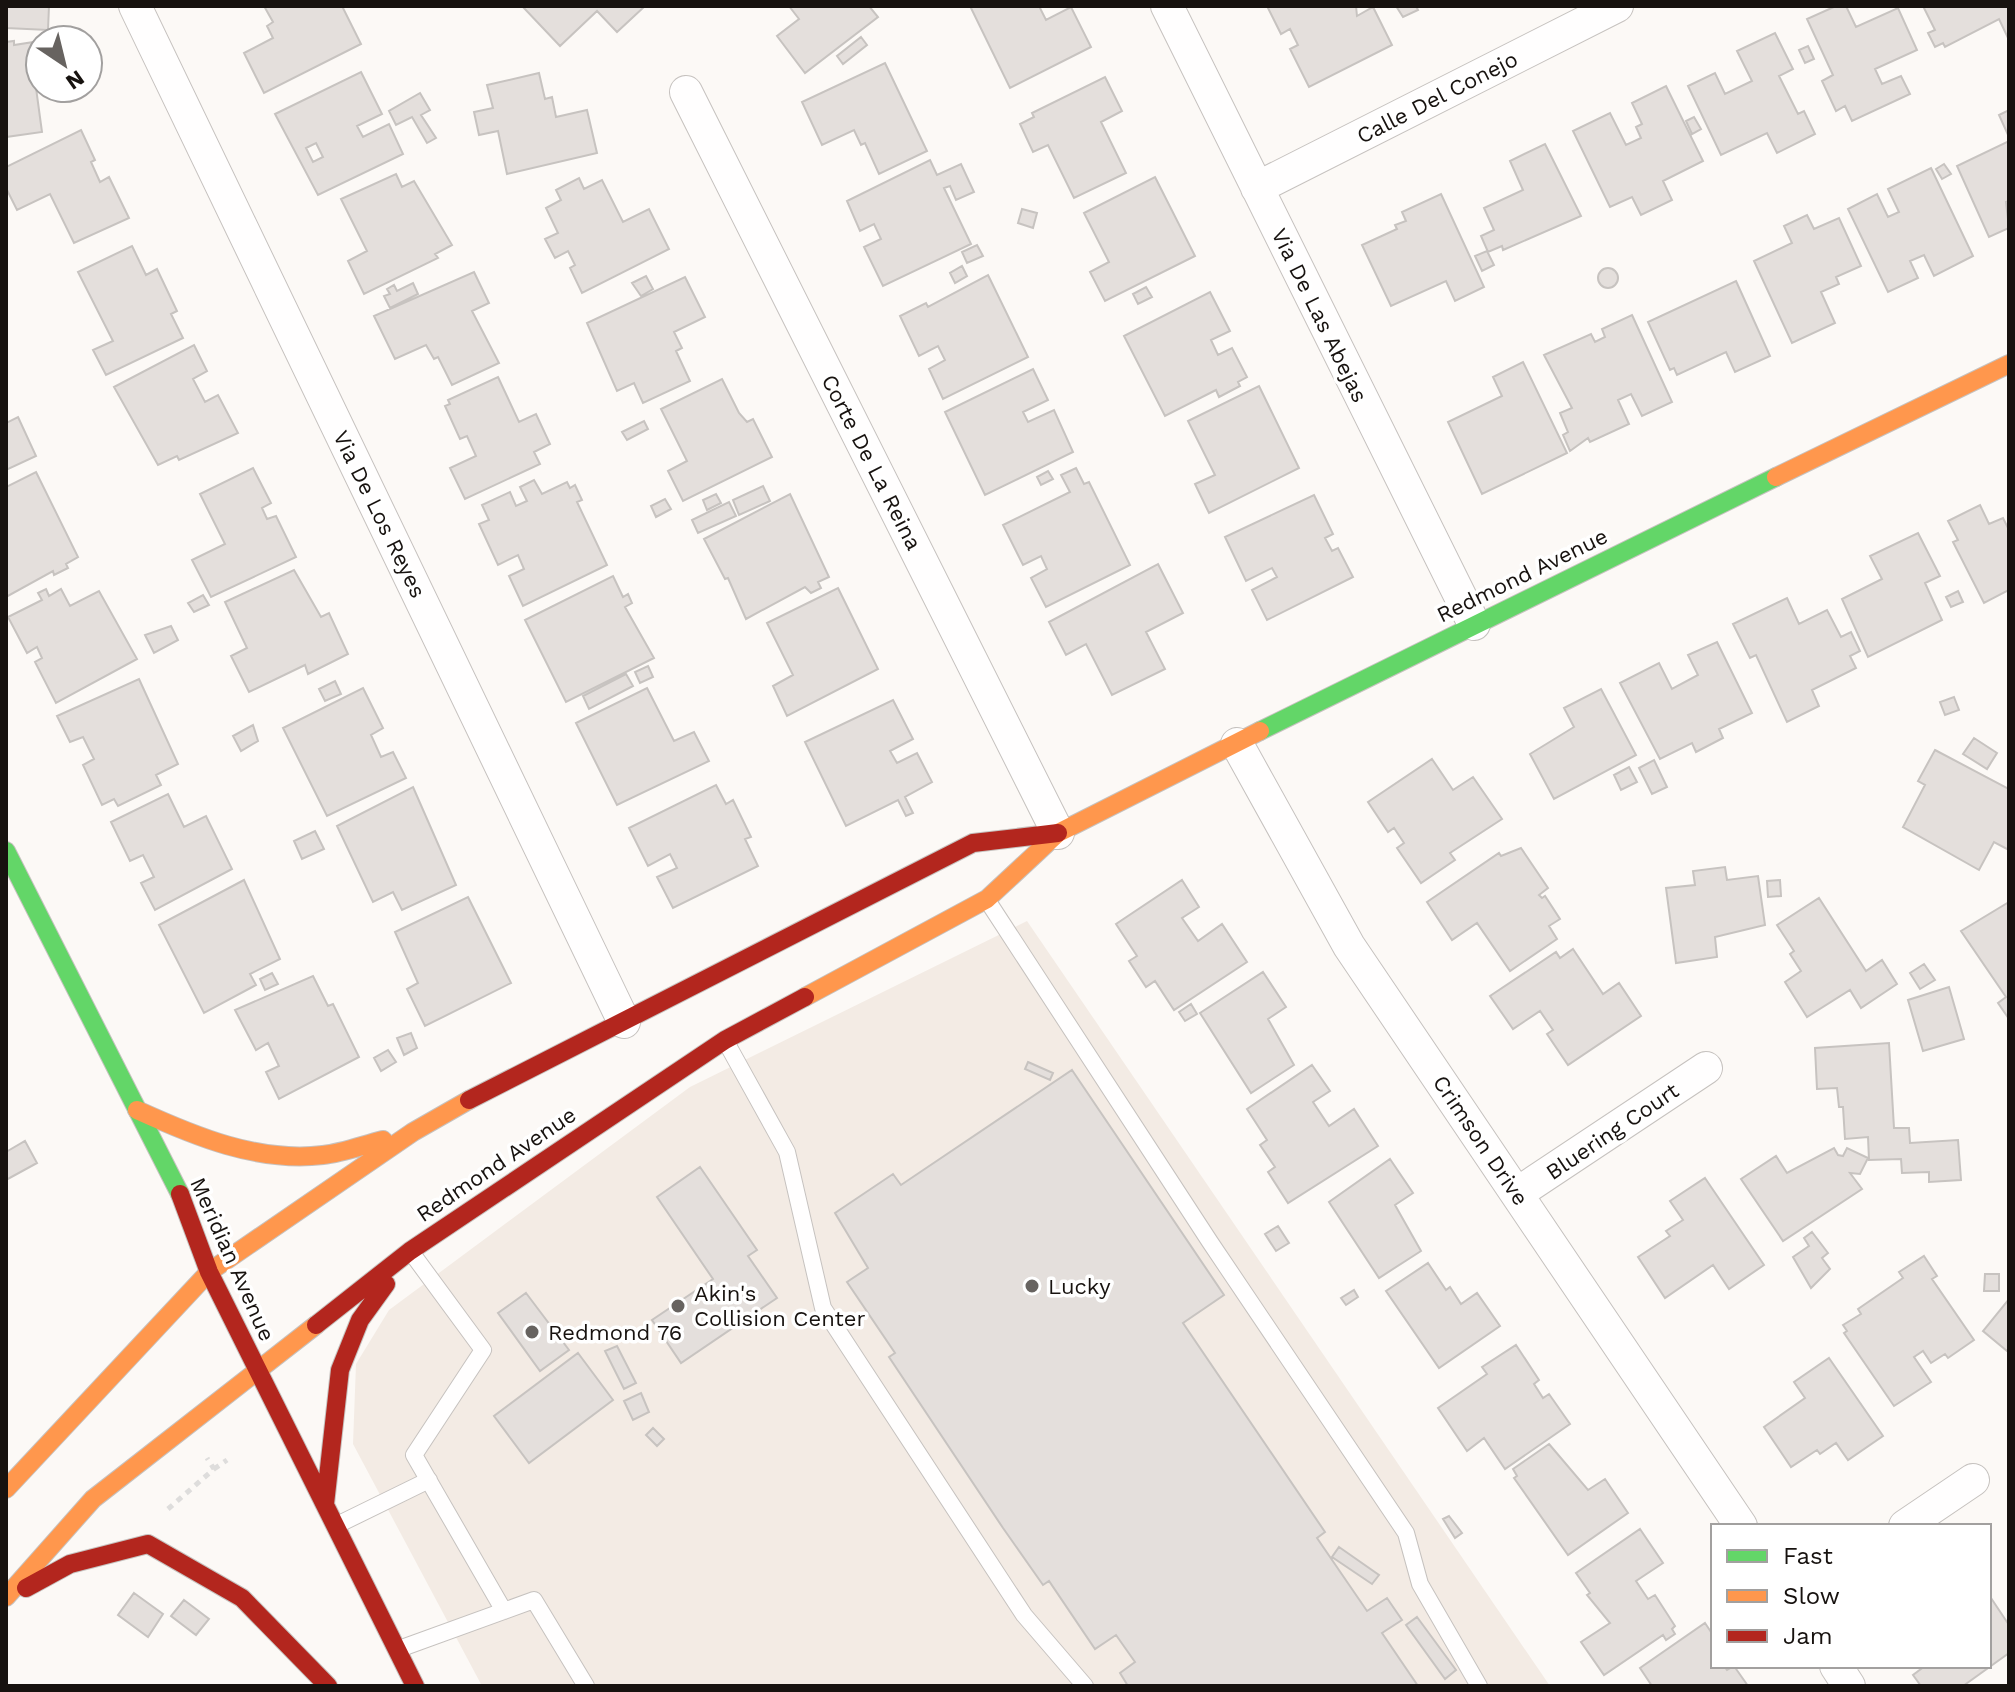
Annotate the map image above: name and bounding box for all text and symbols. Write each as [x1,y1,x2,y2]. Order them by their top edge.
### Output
north arrow [24,24,104,104]
street label: Calle Del Conejo [1353,46,1522,149]
text: N [61,65,89,95]
street label: Via De Las Abejas [1267,224,1373,406]
street label: Corte De La Reina [816,370,927,554]
street label: Via De Los Reyes [328,427,431,602]
street label: Redmond Avenue [1433,523,1612,628]
street label: Crimson Drive [1428,1070,1533,1210]
street label: Bluering Court [1541,1078,1683,1185]
street label: Redmond Avenue [412,1102,581,1227]
street label: Meridian Avenue [185,1174,280,1345]
place label: Lucky [1048,1274,1111,1299]
marker: Lucky [1023,1277,1041,1295]
place label: Akin's Collision Center [694,1281,866,1331]
marker: Akin's Collision Center [669,1297,687,1315]
place label: Redmond 76 [548,1320,682,1345]
marker: Redmond 76 [523,1323,541,1341]
legend [1711,1524,1991,1668]
text: Fast [1783,1542,1833,1570]
text: Slow [1783,1582,1840,1610]
text: Jam [1783,1622,1833,1650]

